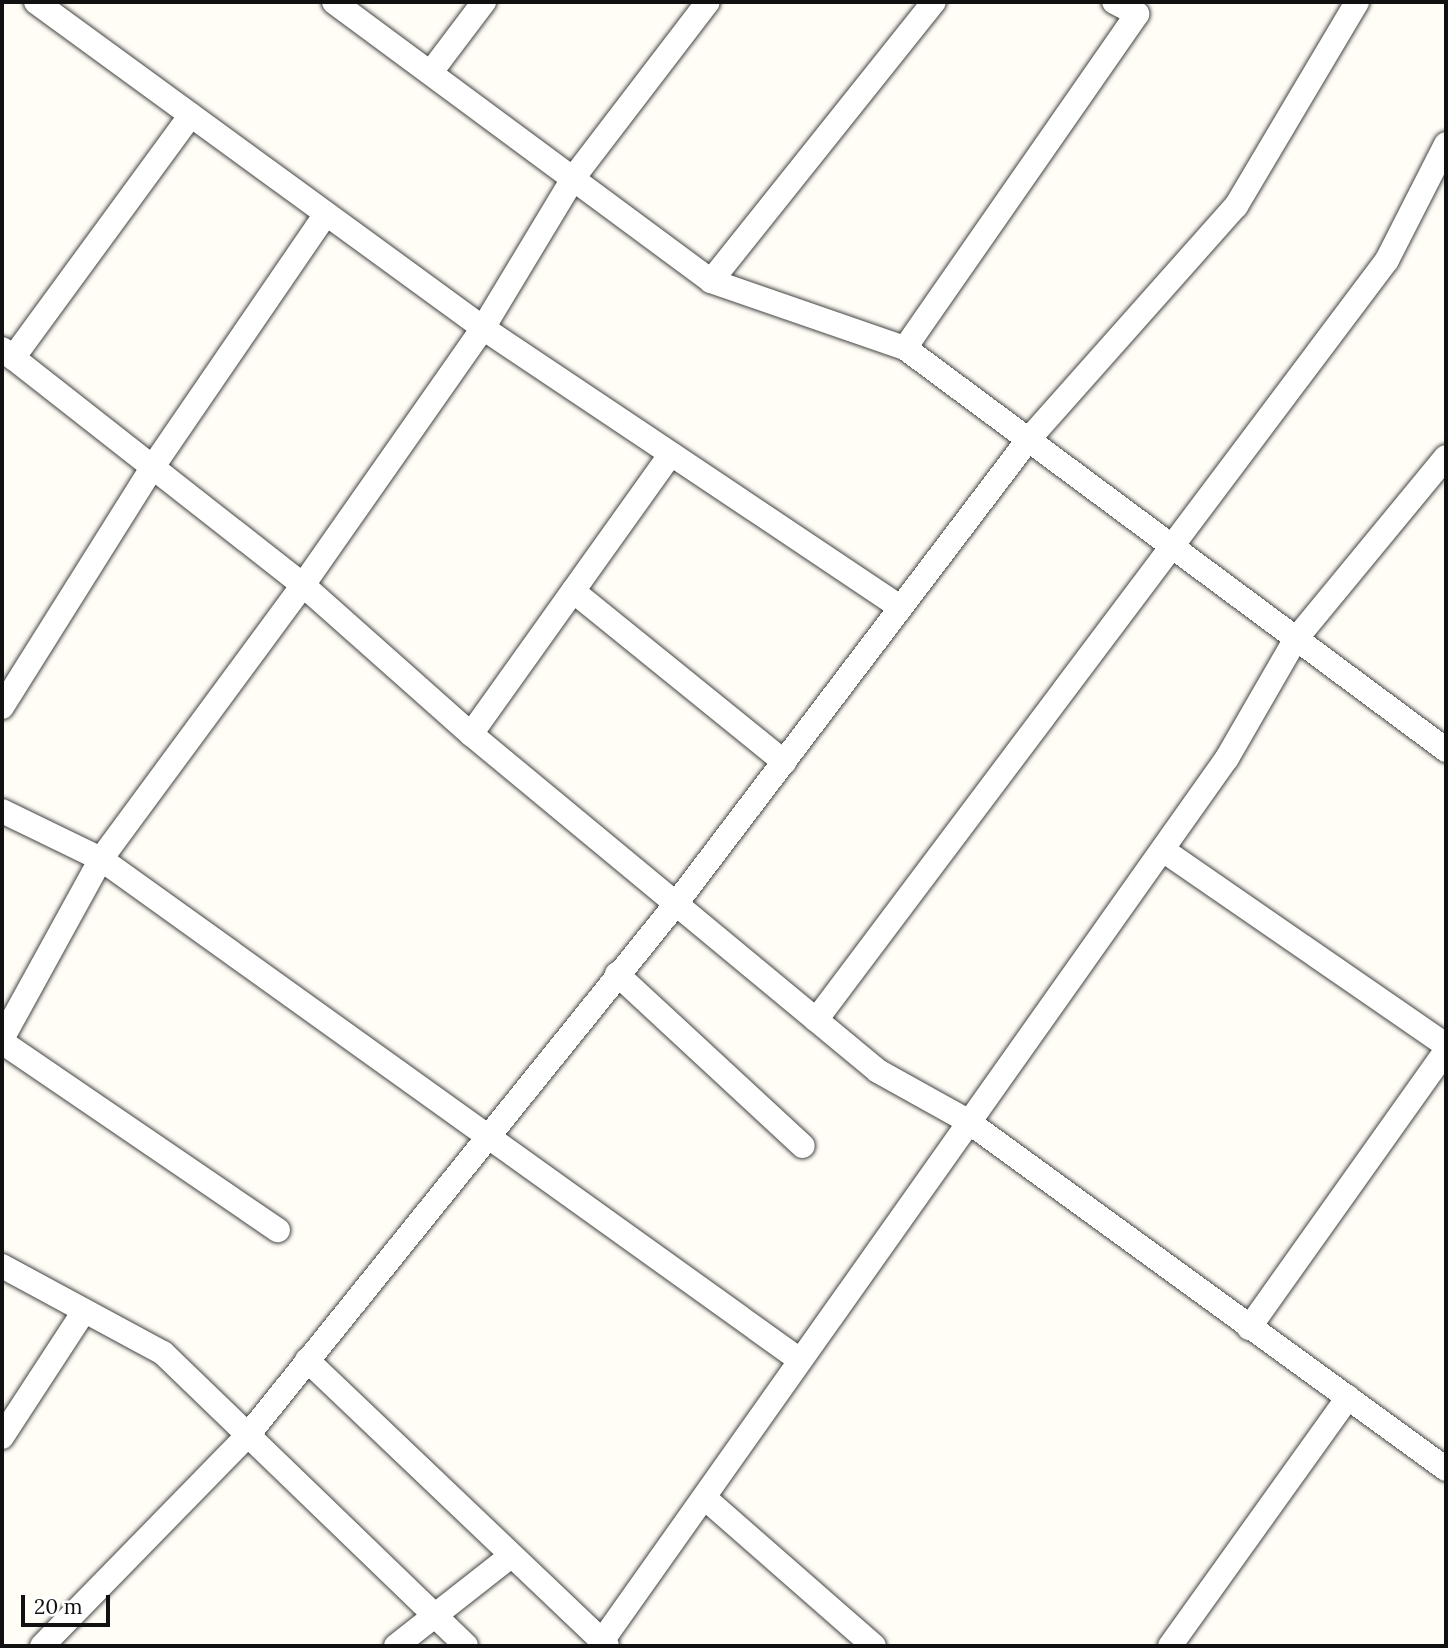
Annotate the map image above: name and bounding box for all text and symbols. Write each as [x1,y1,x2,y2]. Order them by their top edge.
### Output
scale bar [24,1582,114,1626]
text: 20 m [34,1593,83,1620]

